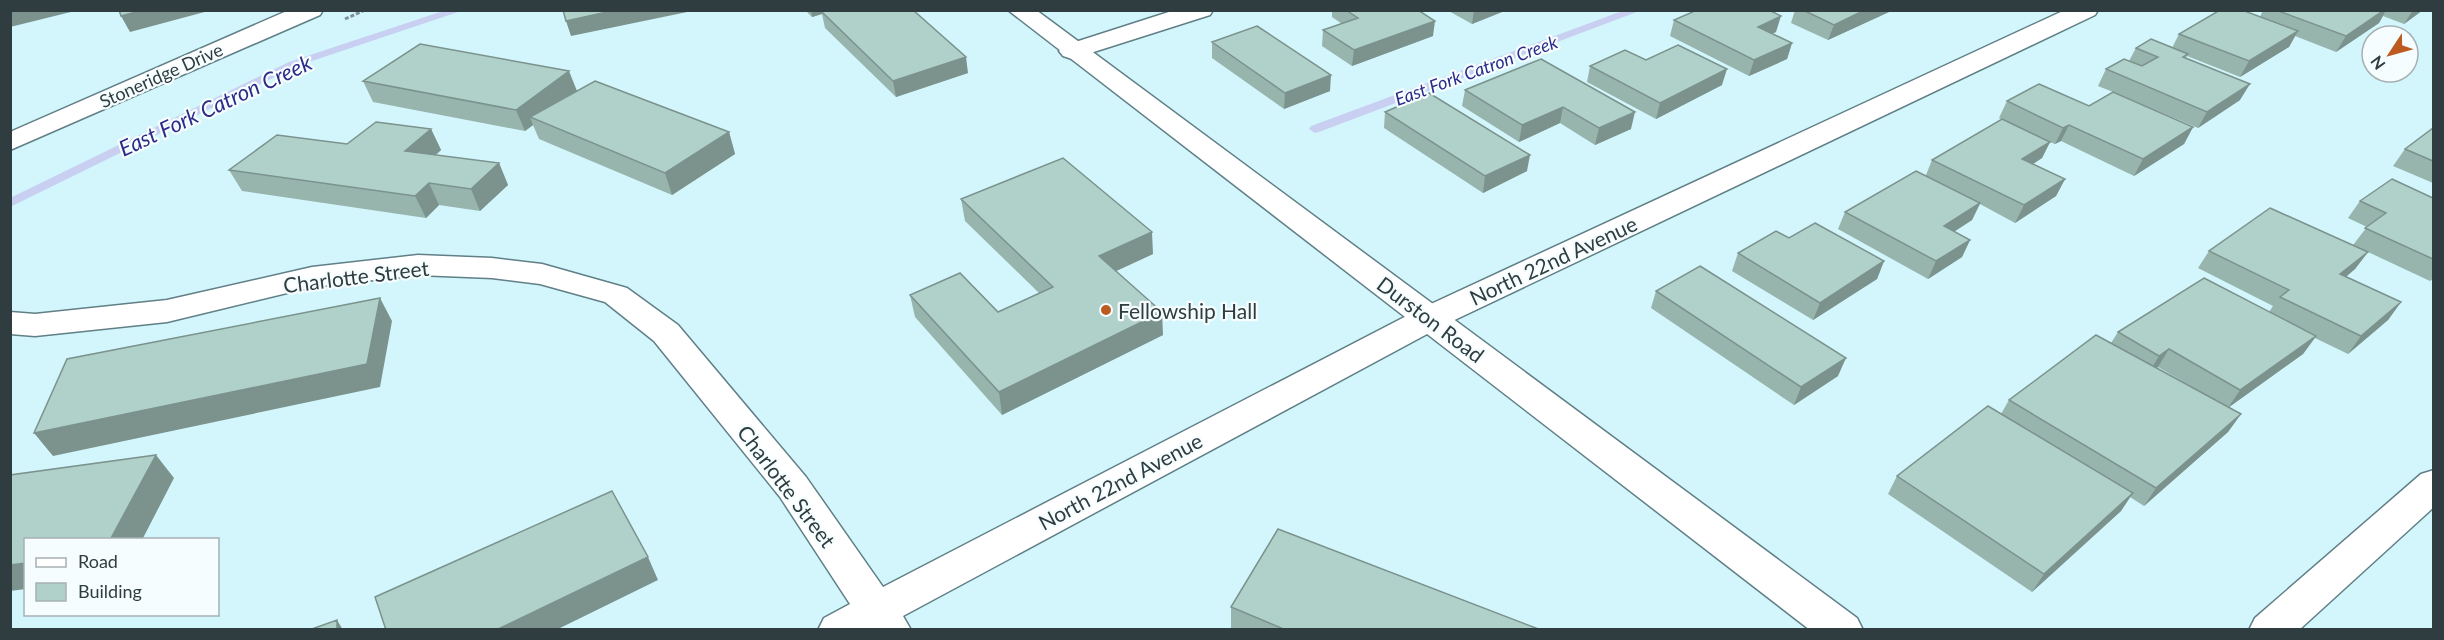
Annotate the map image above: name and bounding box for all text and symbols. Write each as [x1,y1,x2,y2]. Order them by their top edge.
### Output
north arrow [2360,24,2420,84]
water label: East Fork Catron Creek [1392,30,1561,110]
street label: Stoneridge Drive [96,38,226,112]
water label: East Fork Catron Creek [114,48,316,162]
text: N [2366,53,2389,74]
street label: North 22nd Avenue [1465,210,1641,310]
street label: Charlotte Street [282,255,431,297]
street label: Durston Road [1373,271,1489,367]
place label: Fellowship Hall [1118,298,1257,323]
marker: Fellowship Hall [1099,303,1113,317]
street label: Charlotte Street [733,420,841,552]
street label: North 22nd Avenue [1034,427,1206,535]
legend [24,538,219,616]
text: Road [78,550,118,572]
text: Building [78,580,142,602]

